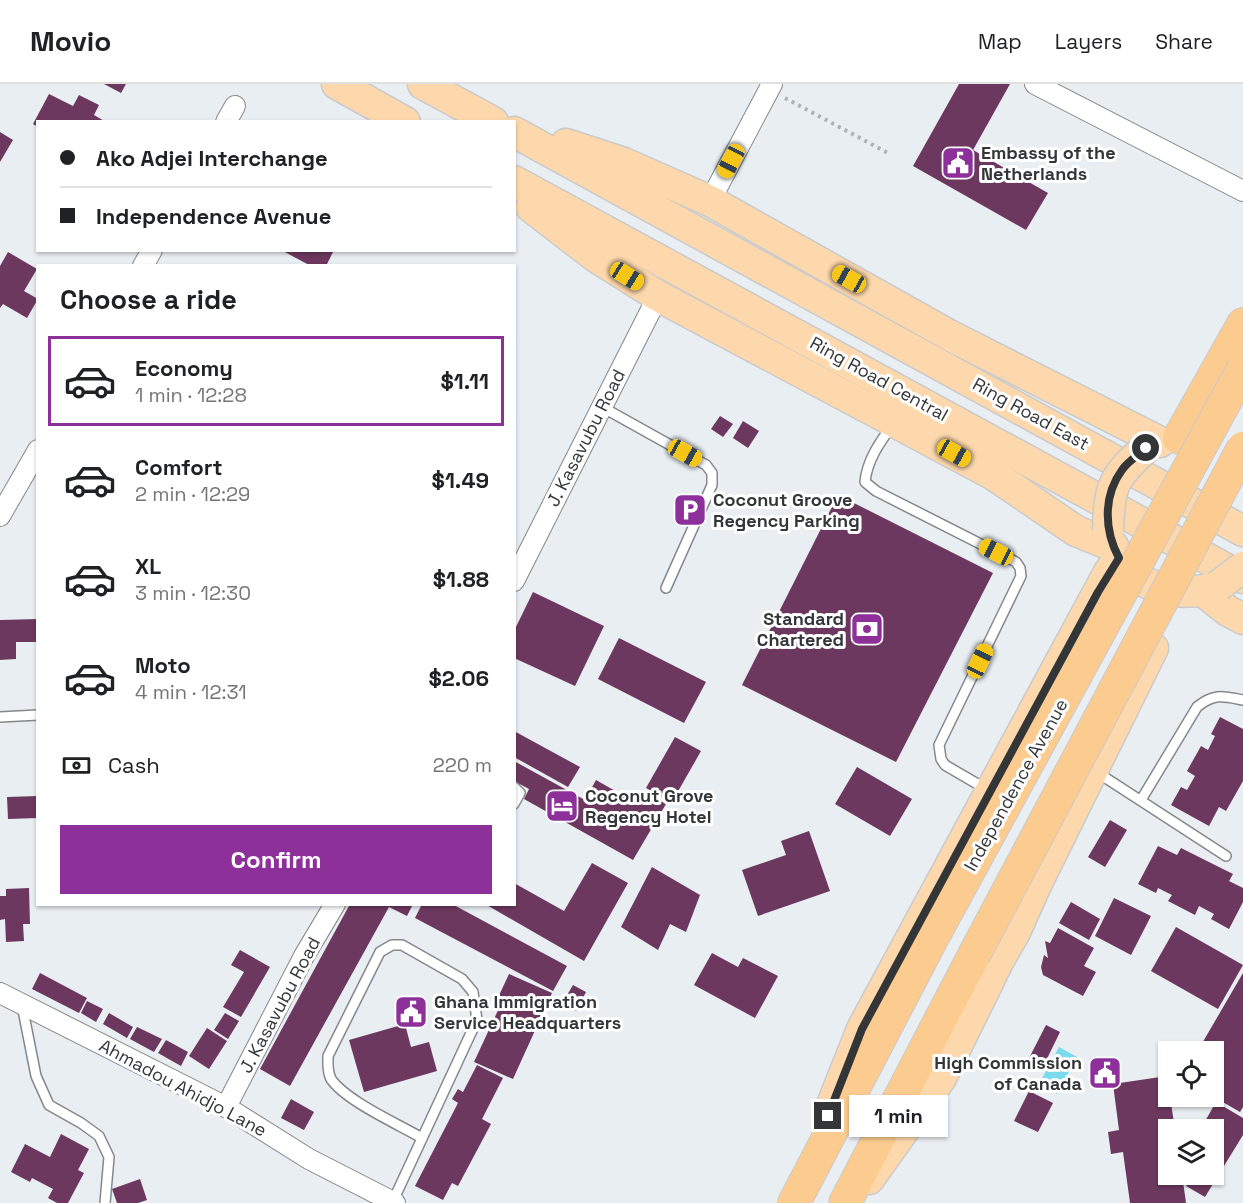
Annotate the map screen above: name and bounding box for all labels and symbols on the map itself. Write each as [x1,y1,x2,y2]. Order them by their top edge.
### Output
car [715,141,747,181]
place label: Embassy of the Netherlands [981,141,1116,185]
public building icon: Embassy of the Netherlands [940,145,976,181]
car [607,259,647,293]
car [829,262,869,296]
street label: Ring Road Central [806,331,952,426]
street label: J. Kasavubu Road [541,365,630,510]
street label: Ring Road East [969,372,1094,455]
route start [1132,434,1159,461]
car [665,436,705,470]
car [934,436,974,470]
place label: Coconut Groove Regency Parking [713,488,860,532]
parking icon: Coconut Groove Regency Parking [672,492,708,528]
car [976,536,1016,568]
place label: Standard Chartered [757,607,844,651]
bank icon: Standard Chartered [849,611,885,647]
car [964,641,996,681]
street label: Independence Avenue [959,695,1073,875]
place label: Coconut Grove Regency Hotel [585,784,713,828]
hotel icon: Coconut Grove Regency Hotel [544,788,580,824]
street label: J. Kasavubu Road [234,933,325,1077]
place label: Ghana Immigration Service Headquarters [434,990,621,1034]
public building icon: Ghana Immigration Service Headquarters [393,994,429,1030]
street label: Ahmadou Ahidjo Lane [95,1034,271,1141]
place label: High Commission of Canada [934,1051,1083,1095]
public building icon: High Commission of Canada [1087,1055,1123,1091]
callout: 1 min [849,1095,948,1137]
route end [814,1102,841,1129]

